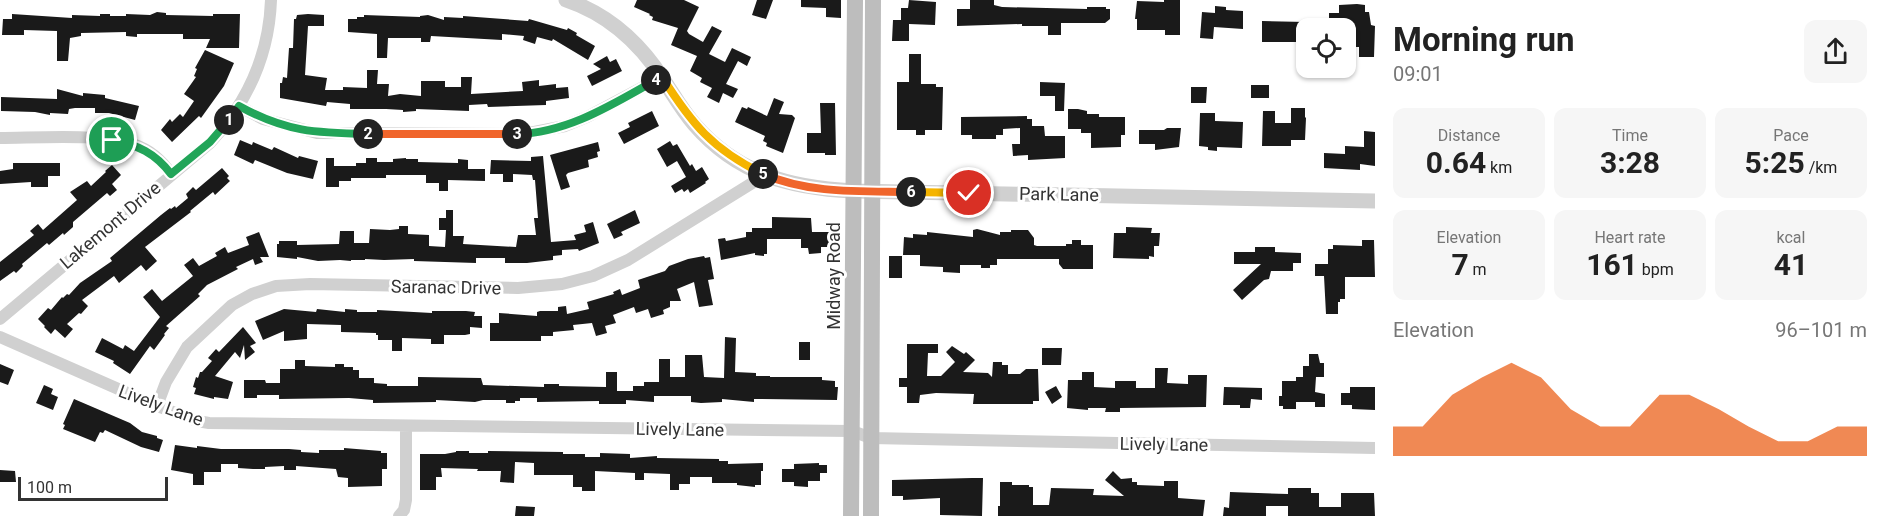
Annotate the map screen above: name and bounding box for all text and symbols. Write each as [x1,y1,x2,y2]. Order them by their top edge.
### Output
map controls [1296,18,1356,78]
button: locate [1296,18,1356,78]
text: Morning run [1393,20,1574,59]
button: share [1804,20,1867,83]
text: 09:01 [1393,62,1443,86]
pin: 4 [641,65,671,95]
text: 4 [651,70,661,89]
pin: 1 [214,105,244,135]
text: 1 [224,110,234,129]
pin [86,114,137,165]
pin: 2 [353,119,383,149]
pin: 3 [502,119,532,149]
icon: arrive [95,123,128,156]
text: 2 [363,124,373,143]
text: 3 [512,124,522,143]
text: Distance [1438,126,1500,145]
text: Time [1612,126,1648,145]
text: Pace [1773,126,1809,145]
text: 0.64 [1426,145,1486,180]
text: 3:28 [1600,145,1660,180]
text: 5:25 [1745,145,1805,180]
text: km [1486,158,1512,177]
text: /km [1805,158,1837,177]
pin: 5 [748,159,778,189]
text: 5 [758,164,768,183]
pin [943,167,994,218]
icon: check [952,176,985,209]
street label: Lakemont Drive [55,177,165,273]
pin: 6 [896,177,926,207]
text: 6 [906,182,916,201]
street label: Park Lane [1019,183,1099,205]
street label: Midway Road [823,222,844,330]
text: Elevation [1437,228,1501,247]
text: Heart rate [1594,228,1666,247]
text: kcal [1777,228,1805,247]
text: 7 [1451,247,1469,282]
text: 161 [1586,247,1638,282]
text: 41 [1774,247,1808,282]
text: m [1469,260,1487,279]
text: bpm [1638,260,1674,279]
street label: Saranac Drive [391,276,501,298]
text: Elevation [1393,318,1474,342]
text: 96–101 m [1775,318,1867,342]
street label: Lively Lane [116,380,206,430]
street label: Lively Lane [636,418,724,440]
street label: Lively Lane [1120,433,1208,455]
scale bar [18,474,168,502]
text: 100 m [27,478,72,497]

